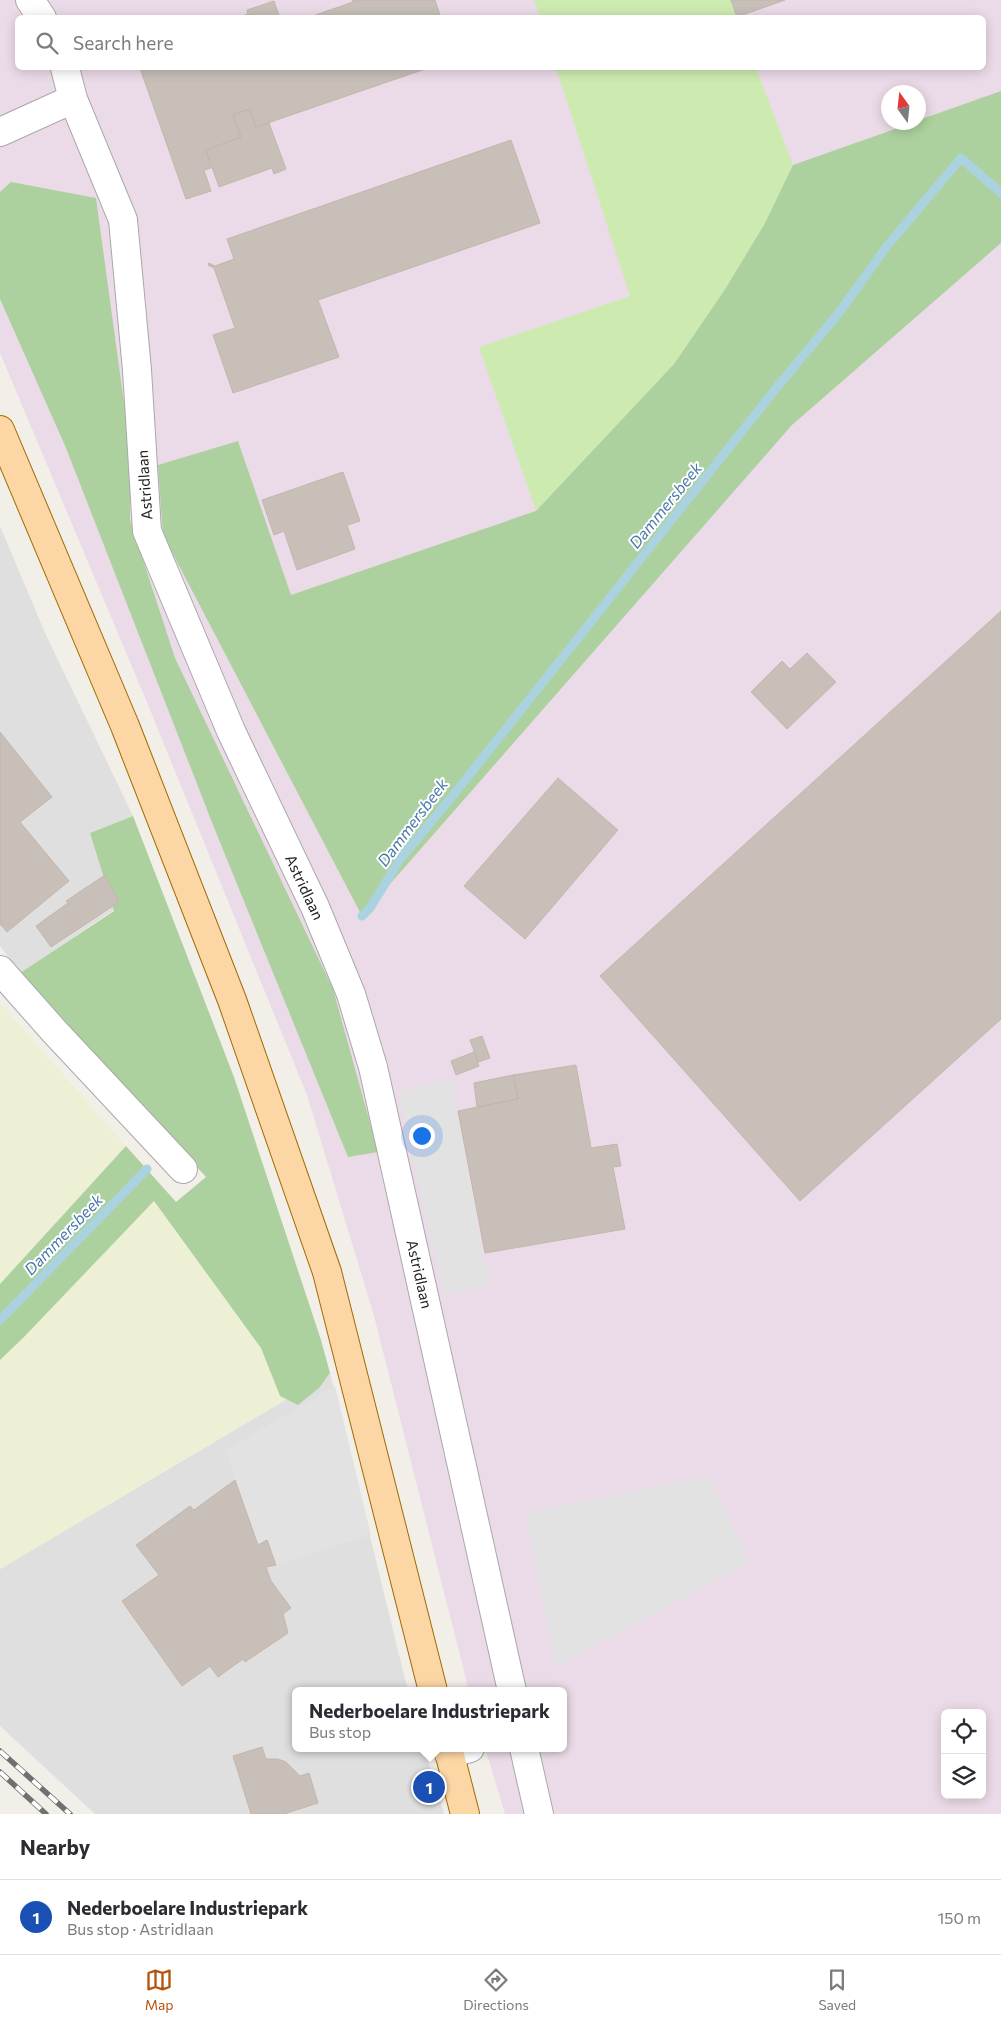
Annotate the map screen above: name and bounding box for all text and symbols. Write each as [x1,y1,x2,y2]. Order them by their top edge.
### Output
search box [15,15,986,70]
icon: search [33,29,61,57]
text: Search here [73,31,173,54]
north arrow [881,85,926,130]
street label: Astridlaan [133,450,155,520]
water label: Dammersbeek [625,458,706,552]
water label: Dammersbeek [373,774,451,870]
street label: Astridlaan [282,852,328,922]
your location [409,1123,435,1149]
water label: Dammersbeek [20,1189,106,1278]
street label: Astridlaan [403,1238,437,1310]
popup [292,1687,567,1752]
text: Nederboelare Industriepark [309,1699,550,1722]
map controls [941,1709,986,1799]
button: locate [941,1709,986,1754]
text: Bus stop [309,1722,371,1741]
button: layers [941,1754,986,1799]
pin: 1 [413,1768,445,1806]
text: Nearby [20,1834,90,1859]
text: Nederboelare Industriepark [67,1896,308,1919]
text: 1 [32,1908,40,1927]
text: 150 m [938,1908,981,1927]
text: Bus stop · Astridlaan [67,1919,214,1938]
tab: Map [145,1966,174,2013]
tab: Directions [463,1966,529,2013]
tab: Saved [818,1966,856,2013]

